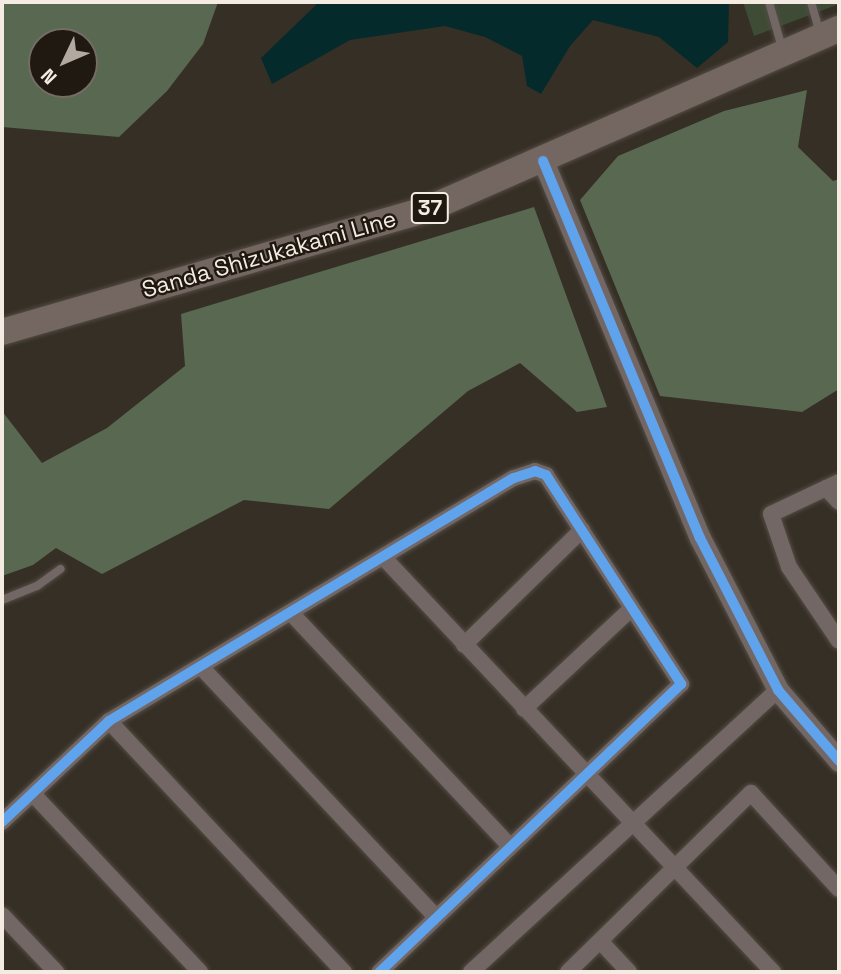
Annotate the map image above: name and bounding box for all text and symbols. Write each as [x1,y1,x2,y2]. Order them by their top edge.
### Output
north arrow [28,28,98,98]
text: N [36,63,62,90]
road number: 37 [411,190,449,226]
street label: Sanda Shizukakami Line [139,204,399,304]

